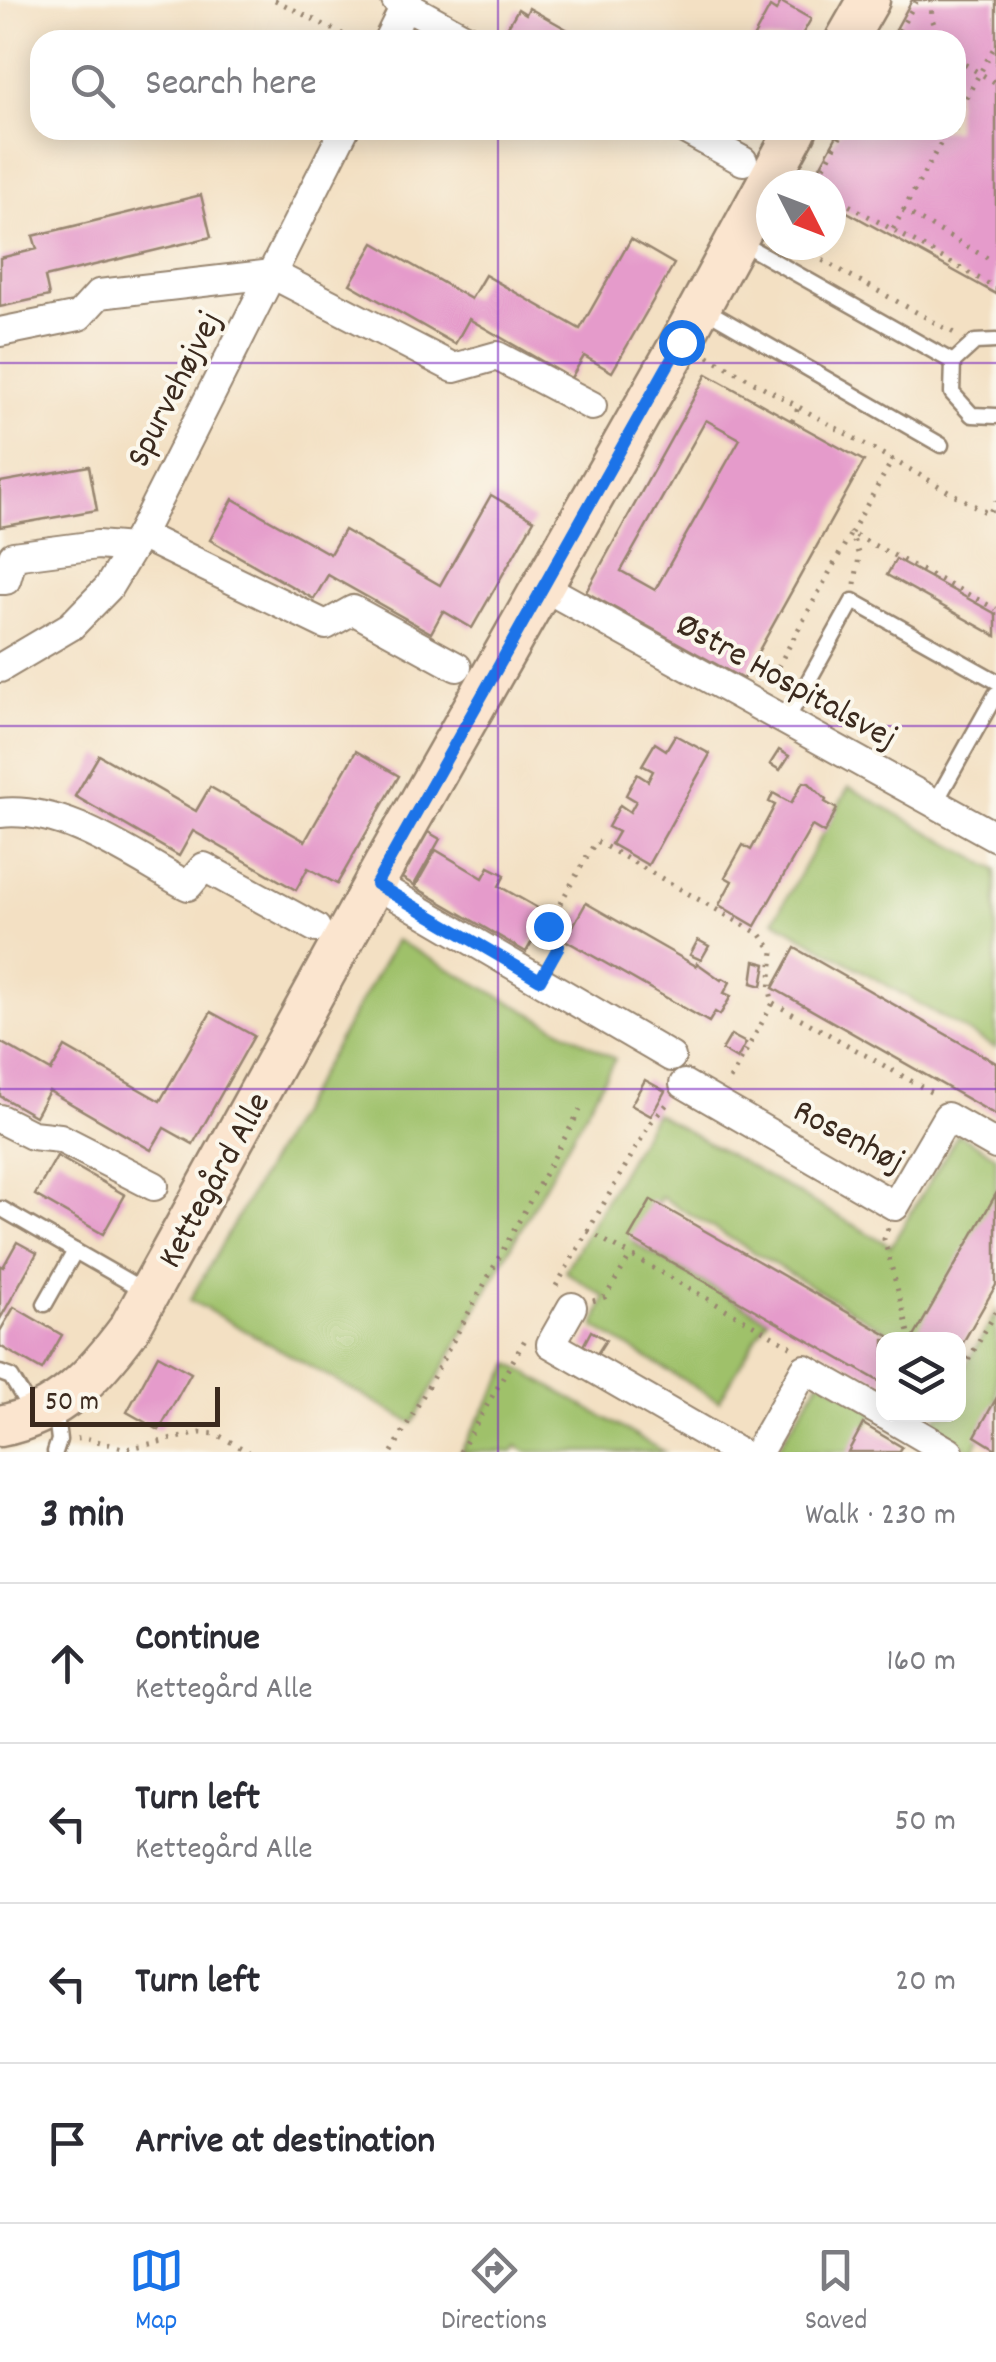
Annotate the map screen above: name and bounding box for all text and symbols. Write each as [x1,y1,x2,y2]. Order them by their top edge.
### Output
search box [30,30,966,140]
icon: search [65,58,120,113]
text: Search here [145,58,317,113]
north arrow [756,170,846,260]
street label: Spurvehøjvej [116,303,237,477]
route start [659,320,705,366]
street label: Østre Hospitalsvej [666,602,905,765]
route end [526,904,572,950]
street label: Kettegård Alle [147,1084,285,1278]
street label: Rosenhøj [783,1088,912,1189]
map controls [876,1332,966,1422]
button: layers [876,1332,966,1422]
scale bar [30,1382,220,1426]
text: 50 m [45,1384,99,1424]
text: 3 min [40,1487,124,1547]
text: Walk · 230 m [805,1494,956,1540]
text: Continue [135,1613,260,1668]
icon: ahead [40,1636,95,1691]
text: 160 m [887,1640,956,1686]
text: Kettegård Alle [135,1668,313,1714]
text: Turn left [135,1773,260,1828]
icon: left [40,1796,95,1851]
text: 50 m [894,1800,956,1846]
text: Kettegård Alle [135,1828,313,1874]
icon: left [40,1956,95,2011]
text: Turn left [135,1956,260,2011]
text: 20 m [895,1960,956,2006]
icon: arrive [40,2116,95,2171]
text: Arrive at destination [135,2116,435,2171]
tab: Map [129,2243,184,2343]
tab: Directions [441,2243,547,2343]
tab: Saved [805,2243,867,2343]

